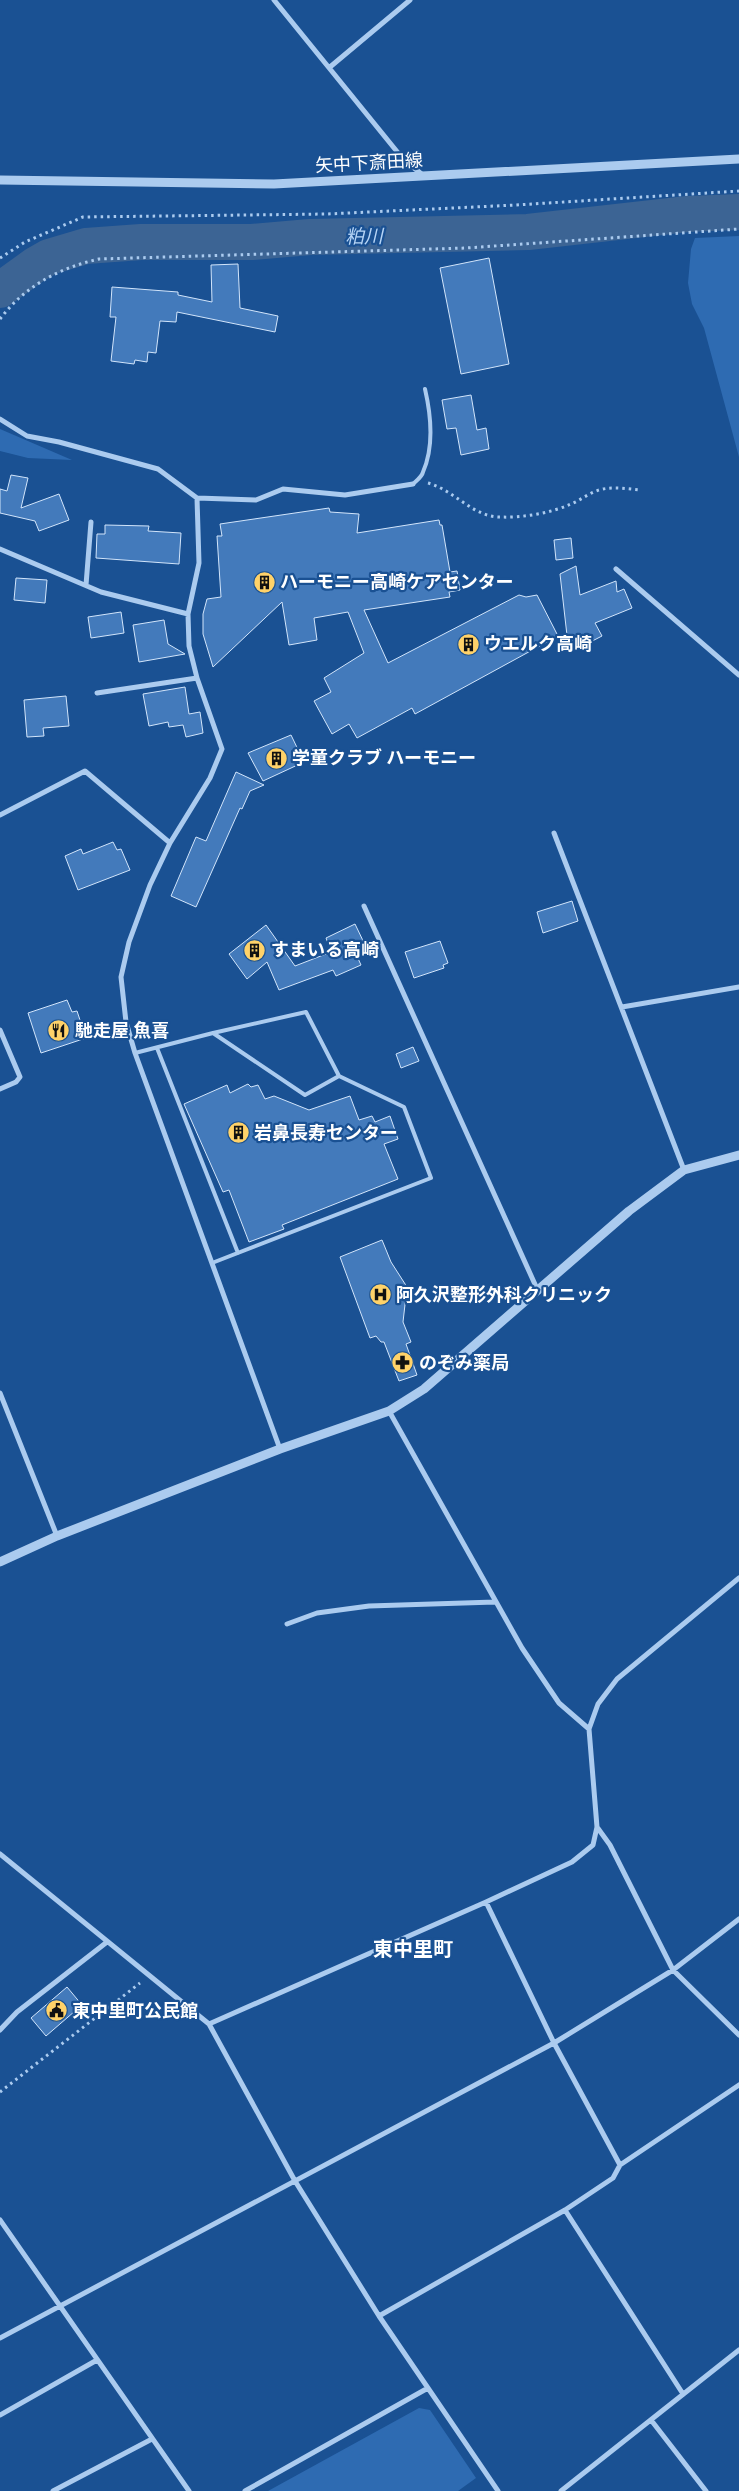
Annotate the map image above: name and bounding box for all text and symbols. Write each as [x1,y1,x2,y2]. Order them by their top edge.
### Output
street label: 矢中下斎田線 [314,149,423,175]
water label: 粕川 [345,225,385,247]
building icon: ハーモニー高崎ケアセンター [252,570,276,594]
place label: ハーモニー高崎ケアセンター [280,571,514,591]
building icon: ウエルク高崎 [456,632,480,656]
place label: ウエルク高崎 [484,633,592,653]
building icon: 学童クラブ ハーモニー [264,746,288,770]
place label: 学童クラブ ハーモニー [292,747,476,767]
building icon: すまいる高崎 [243,938,267,962]
place label: すまいる高崎 [271,939,379,959]
restaurant icon: 馳走屋 魚喜 [47,1019,71,1043]
place label: 馳走屋 魚喜 [75,1020,169,1040]
building icon: 岩鼻長寿センター [226,1121,250,1145]
place label: 岩鼻長寿センター [254,1122,398,1142]
hospital icon: 阿久沢整形外科クリニック [368,1283,392,1307]
place label: 阿久沢整形外科クリニック [396,1284,612,1304]
pharmacy icon: のぞみ薬局 [391,1351,415,1375]
place label: のぞみ薬局 [419,1352,509,1372]
district label: 東中里町 [373,1937,453,1960]
public building icon: 東中里町公民館 [44,1999,68,2023]
place label: 東中里町公民館 [72,2000,198,2020]

